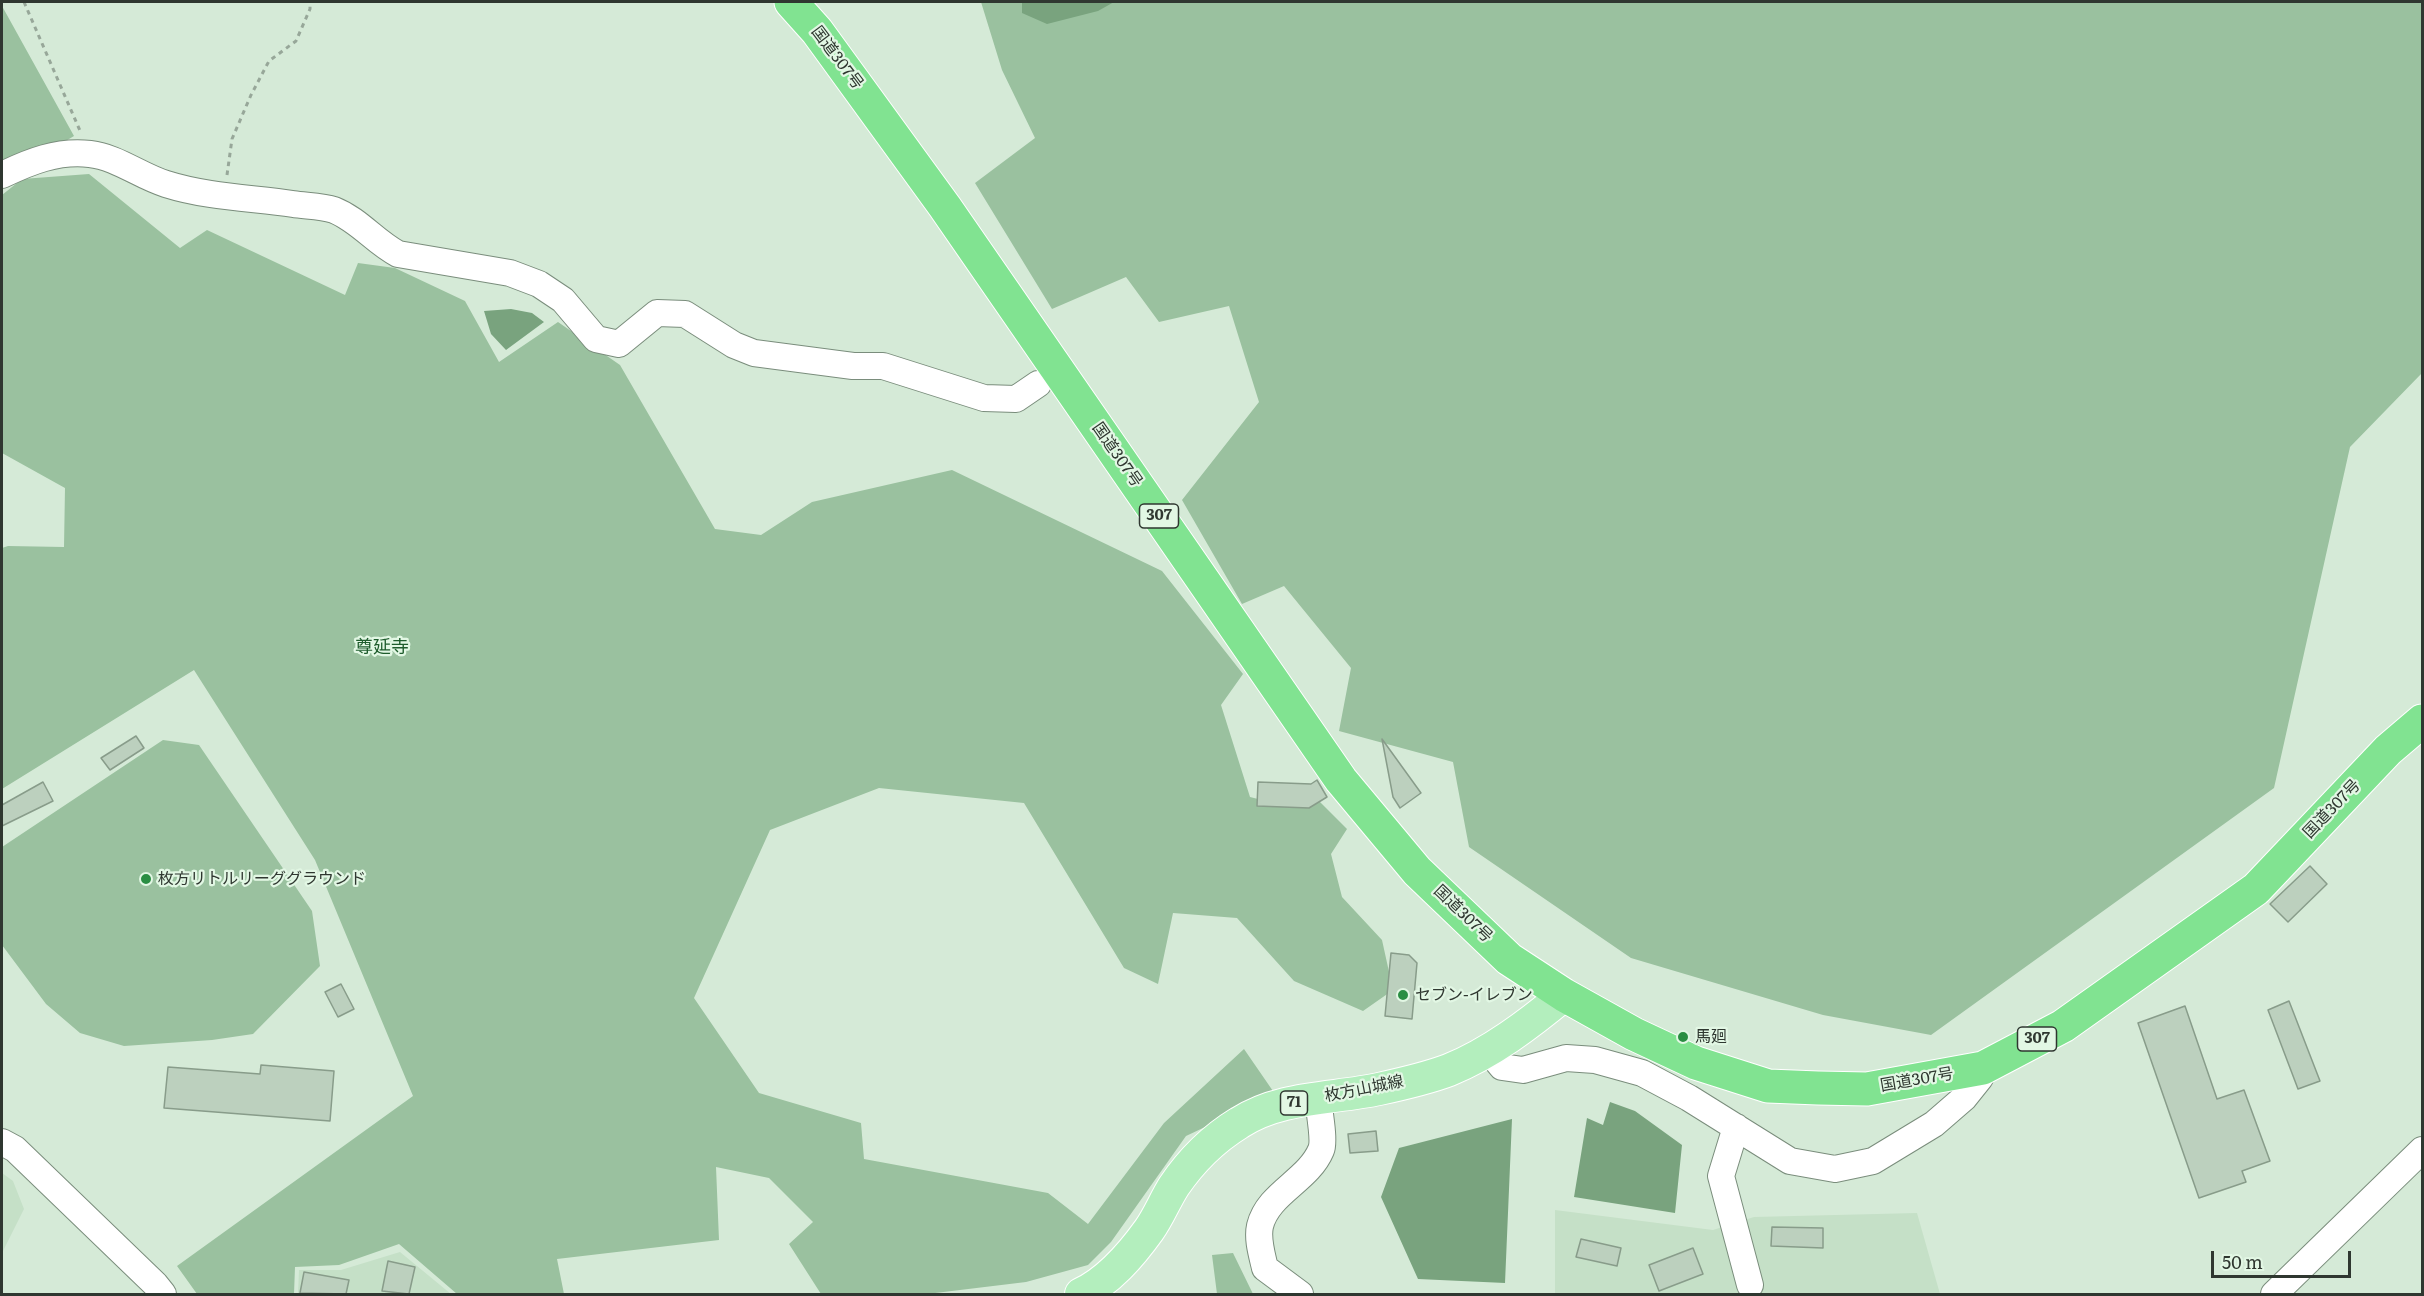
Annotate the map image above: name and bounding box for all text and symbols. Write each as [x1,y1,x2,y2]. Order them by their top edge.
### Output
street label: 国道307号 [807,23,867,93]
street label: 国道307号 [1088,419,1146,491]
road number: 307 [1140,504,1178,528]
district label: 尊延寺 [355,637,409,659]
street label: 国道307号 [2299,776,2365,842]
place label: 枚方リトルリーググラウンド [158,869,366,889]
marker: 枚方リトルリーググラウンド [139,872,153,886]
street label: 国道307号 [1430,881,1496,947]
place label: セブン-イレブン [1415,985,1533,1005]
marker: セブン-イレブン [1396,988,1410,1002]
place label: 馬廻 [1695,1027,1727,1047]
road number: 307 [2018,1027,2056,1051]
marker: 馬廻 [1676,1030,1690,1044]
street label: 国道307号 [1879,1064,1955,1096]
street label: 枚方山城線 [1323,1072,1405,1106]
road number: 71 [1280,1091,1308,1115]
scale bar [2214,1239,2354,1277]
text: 50 m [2222,1248,2263,1275]

